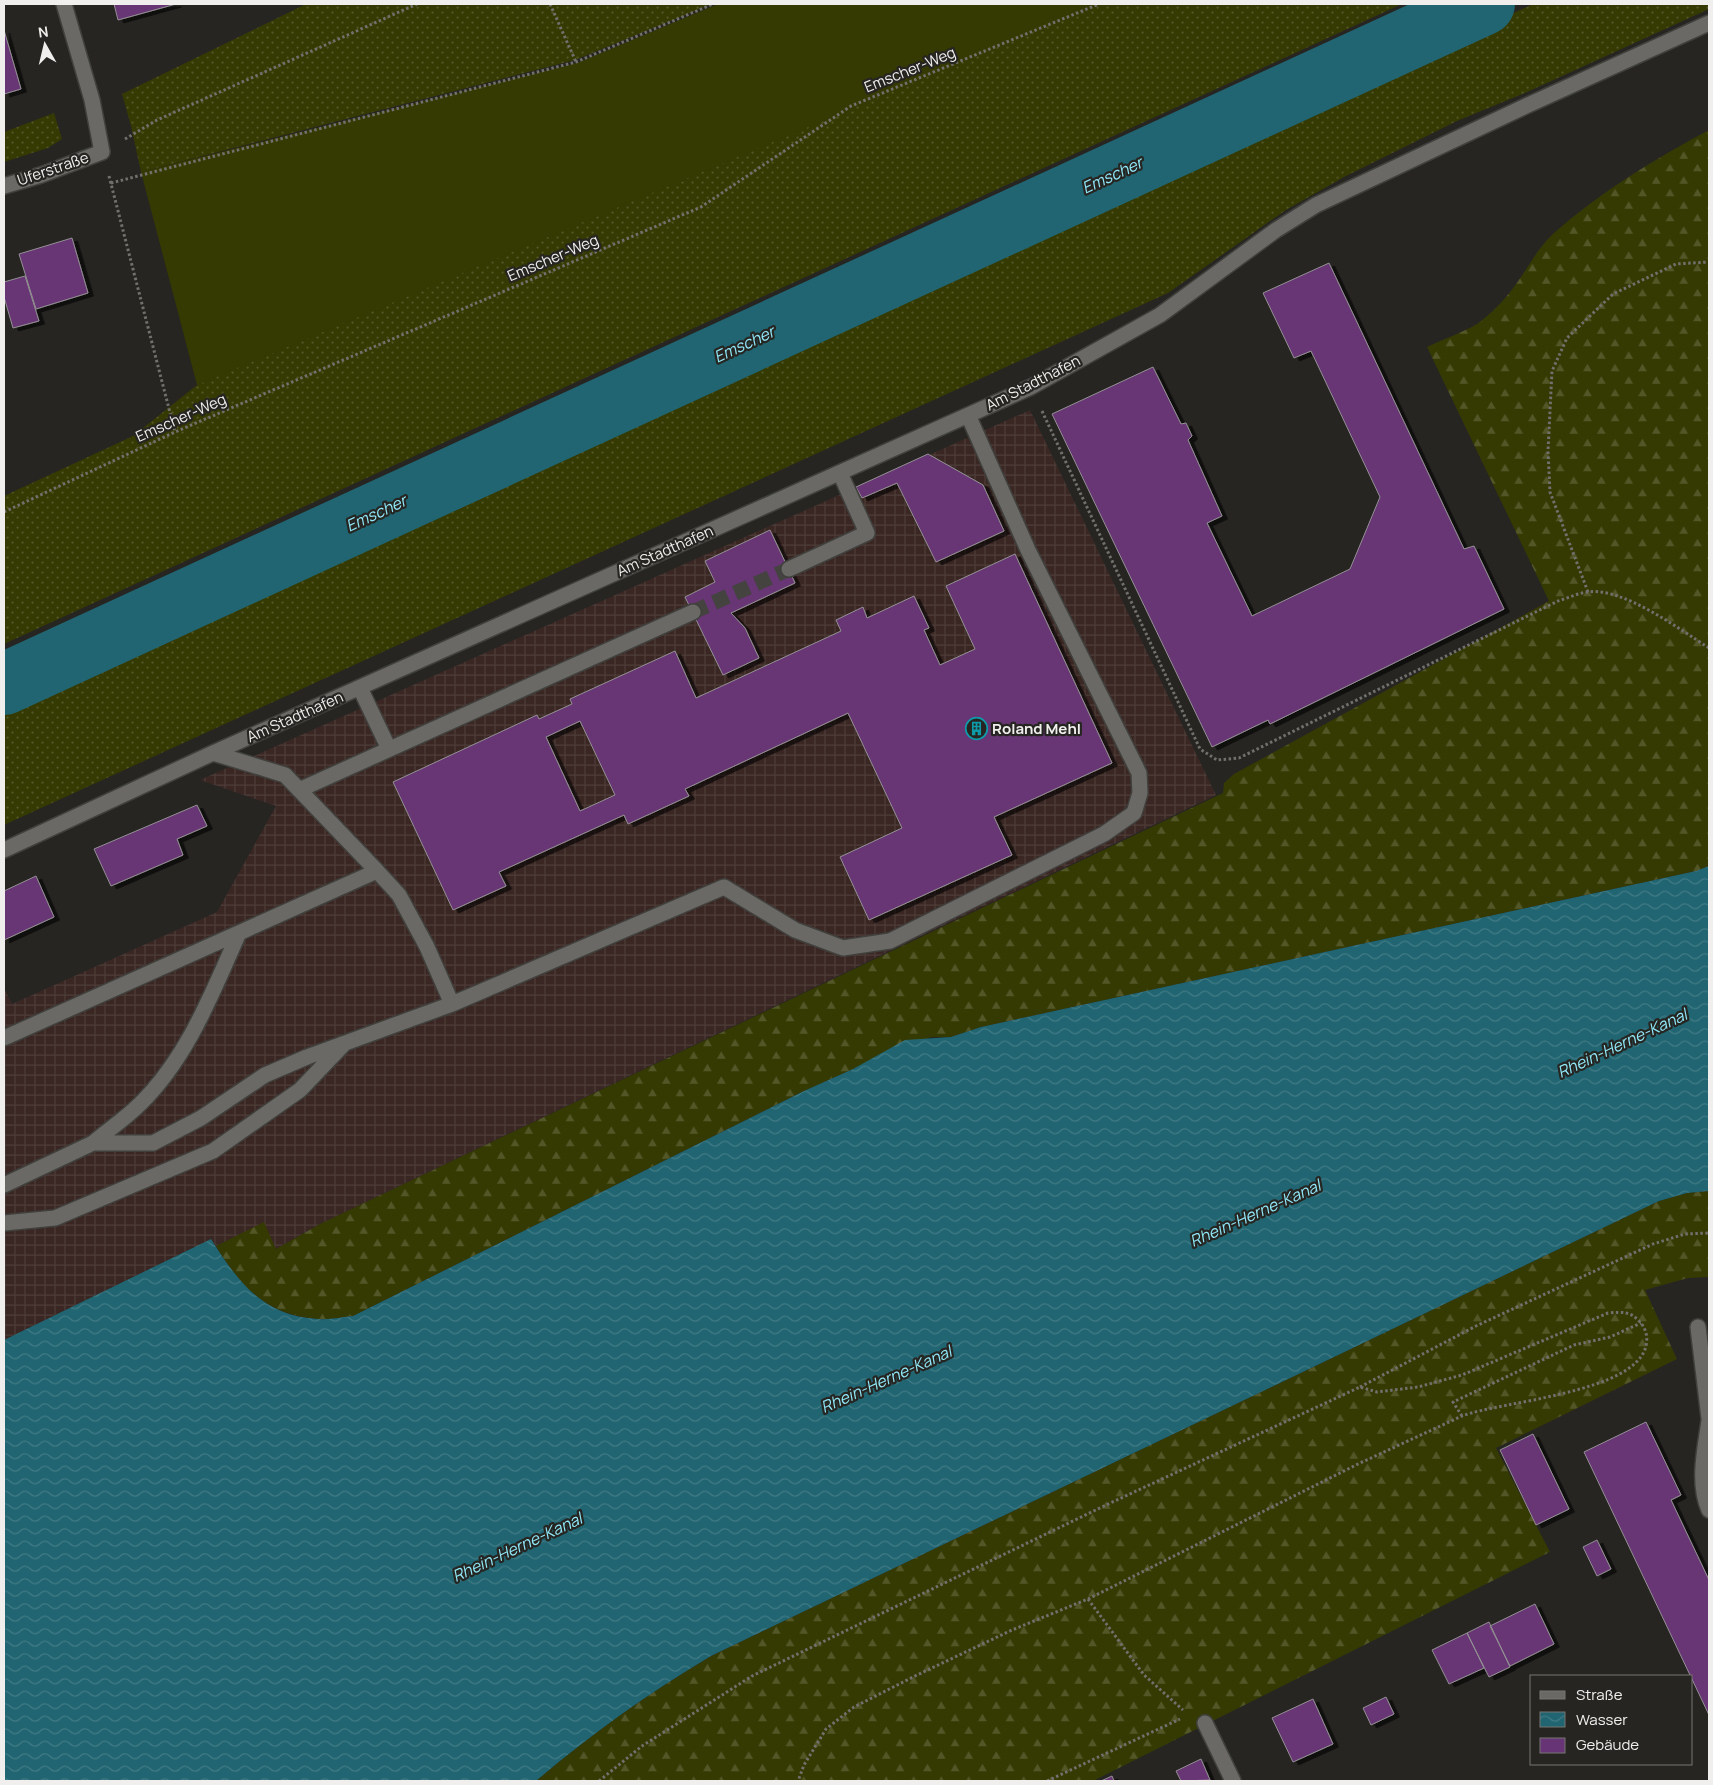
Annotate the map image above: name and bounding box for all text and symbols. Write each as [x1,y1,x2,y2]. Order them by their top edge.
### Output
north arrow [20,20,70,70]
text: N [37,22,49,42]
street label: Emscher-Weg [861,42,959,97]
street label: Uferstraße [14,146,92,191]
water label: Emscher [1078,150,1148,199]
street label: Emscher-Weg [504,229,602,286]
water label: Emscher [710,319,780,368]
street label: Am Stadthafen [982,350,1084,415]
street label: Emscher-Weg [132,388,229,447]
water label: Emscher [342,488,412,537]
street label: Am Stadthafen [613,520,716,581]
street label: Am Stadthafen [243,686,346,747]
building icon: Roland Mehl [964,717,988,741]
place label: Roland Mehl [992,718,1081,739]
water label: Rhein-Herne-Kanal [1553,1002,1693,1083]
water label: Rhein-Herne-Kanal [1186,1173,1326,1252]
water label: Rhein-Herne-Kanal [817,1339,957,1418]
water label: Rhein-Herne-Kanal [448,1506,588,1587]
legend [1530,1675,1693,1765]
text: Straße [1576,1684,1623,1705]
text: Wasser [1576,1709,1628,1730]
text: Gebäude [1576,1734,1639,1755]

